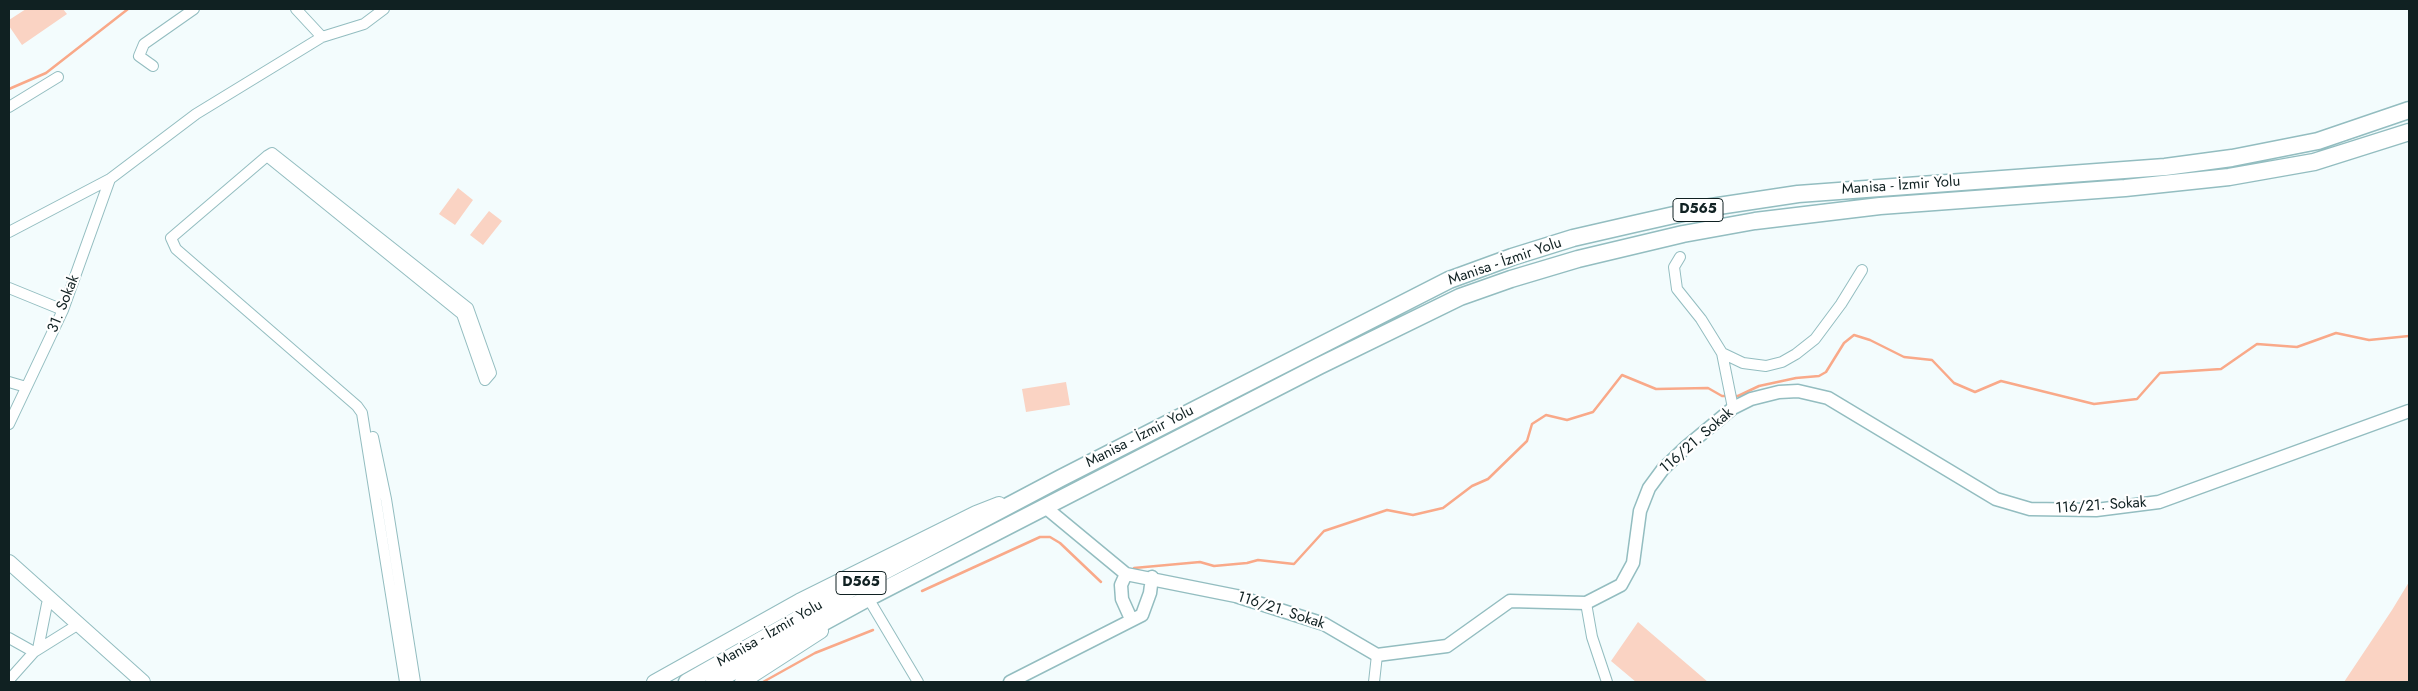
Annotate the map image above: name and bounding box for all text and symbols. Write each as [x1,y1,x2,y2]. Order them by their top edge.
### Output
street label: Manisa - İzmir Yolu [1841,173,1961,199]
road number: D565 [1673,198,1723,222]
street label: Manisa - İzmir Yolu [1446,234,1564,290]
street label: 31. Sokak [44,272,84,336]
street label: Manisa - İzmir Yolu [1083,402,1197,472]
street label: 116/21. Sokak [1657,404,1737,478]
street label: 116/21. Sokak [2055,494,2147,518]
road number: D565 [836,572,886,594]
street label: 116/21. Sokak [1235,588,1327,634]
street label: Manisa - İzmir Yolu [714,597,826,671]

